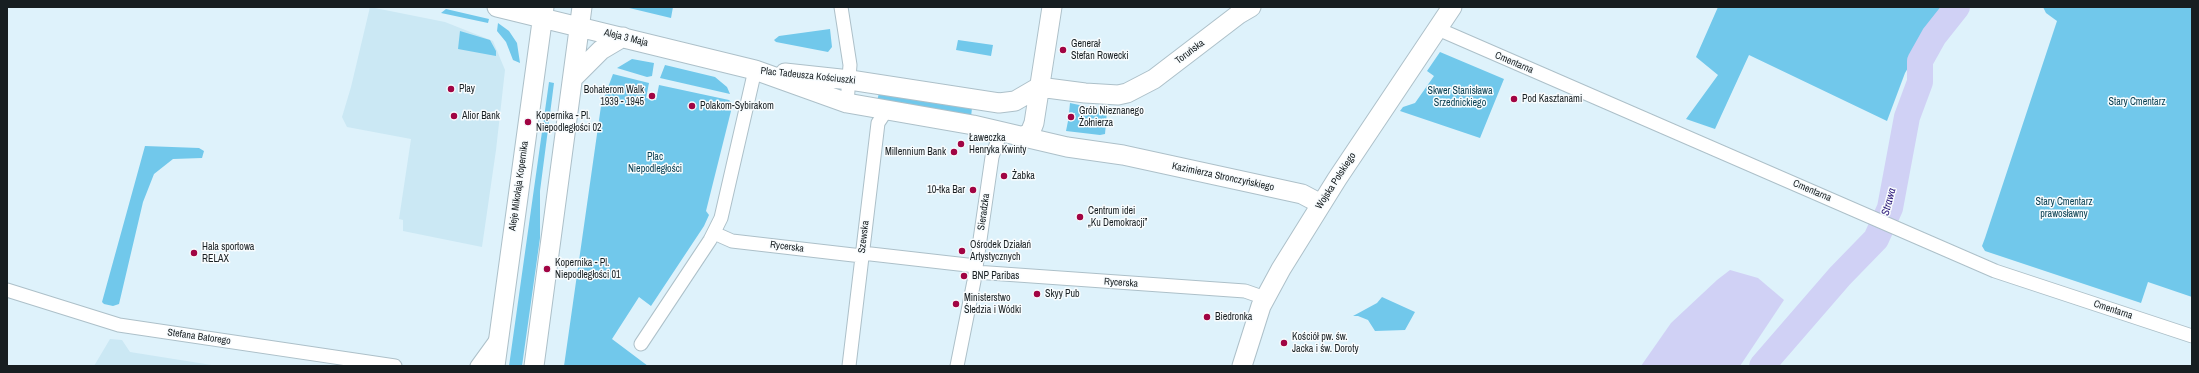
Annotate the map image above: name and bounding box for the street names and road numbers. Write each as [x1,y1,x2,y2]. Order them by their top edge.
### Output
street label: Aleja 3 Maja [603,27,649,49]
street label: Toruńska [1173,37,1207,67]
street label: Cmentarna [1493,50,1535,76]
street label: Plac Tadeusza Kościuszki [760,65,856,87]
street label: Aleje Mikołaja Kopernika [507,140,531,232]
street label: Wojska Polskiego [1313,150,1359,212]
street label: Kazimierza Stronczyńskiego [1171,160,1275,194]
street label: Cmentarna [1791,178,1833,204]
street label: Sieradzka [975,193,993,231]
street label: Szewska [856,220,872,254]
street label: Rycerska [769,239,805,255]
street label: Rycerska [1104,276,1138,290]
street label: Cmentarna [2092,298,2134,322]
street label: Stefana Batorego [167,327,231,347]

